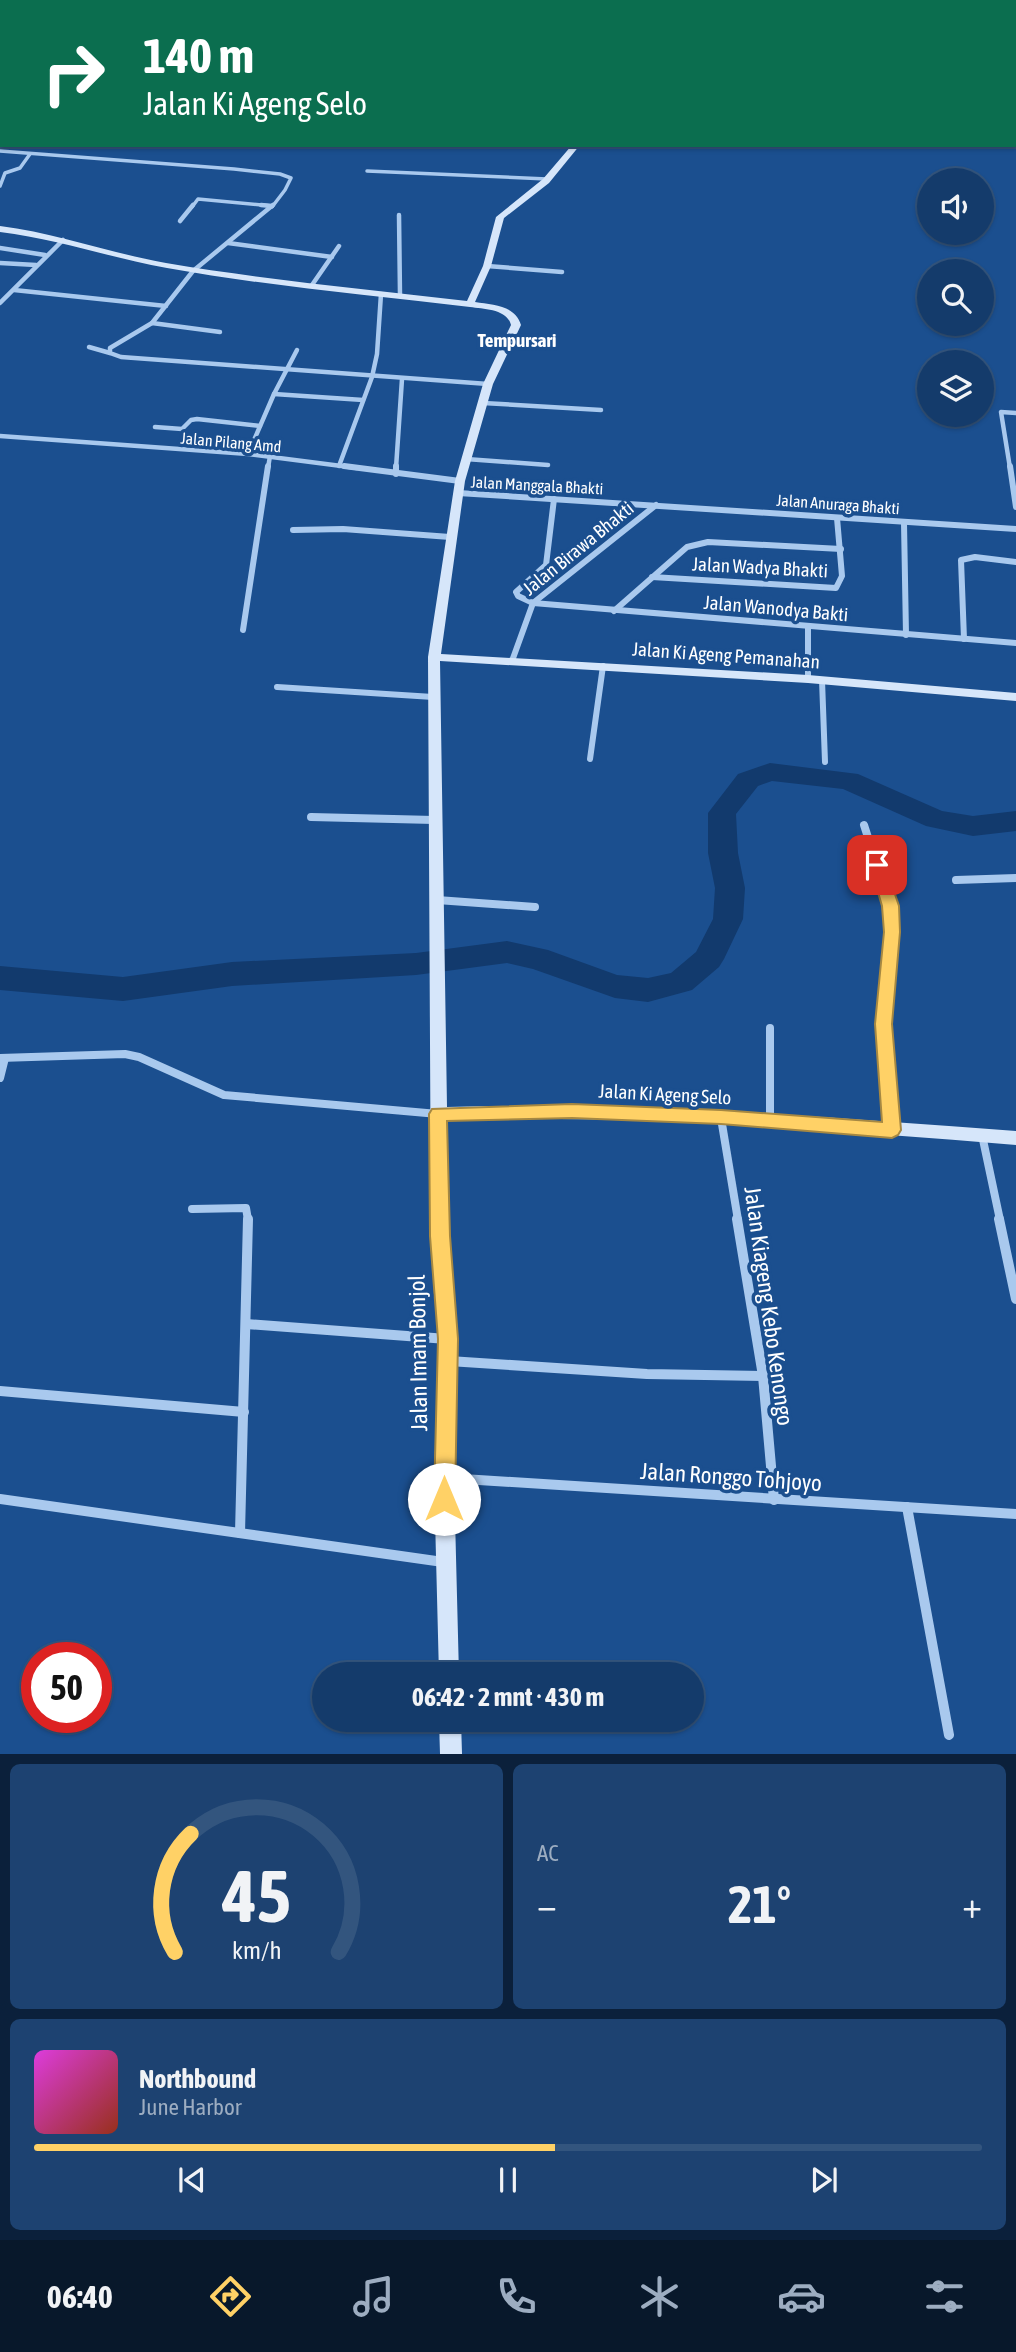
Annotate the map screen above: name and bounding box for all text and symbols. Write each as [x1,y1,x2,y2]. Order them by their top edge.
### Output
text: 140 m [143,27,254,83]
icon: right [28,28,119,119]
text: Jalan Ki Ageng Selo [143,85,367,122]
map controls [917,168,994,427]
button: sound [917,168,994,245]
button: search [917,259,994,336]
district label: Tempursari [478,329,556,351]
button: layers [917,350,994,427]
street label: Jalan Pilang Amd [180,429,282,456]
street label: Jalan Manggala Bhakti [470,473,604,498]
street label: Jalan Anuraga Bhakti [776,491,900,518]
street label: Jalan Birawa Bhakti [518,497,638,599]
street label: Jalan Wadya Bhakti [692,552,828,582]
street label: Jalan Wanodya Bakti [703,591,849,625]
street label: Jalan Ki Ageng Pemanahan [631,637,821,673]
pin [847,835,907,895]
icon: arrive [858,846,896,884]
street label: Jalan Ki Ageng Selo [598,1080,732,1108]
street label: Jalan Kiageng Kebo Kenongo [739,1185,799,1427]
street label: Jalan Imam Bonjol [404,1274,432,1432]
street label: Jalan Ronggo Tohjoyo [639,1458,823,1496]
position arrow [407,1462,481,1536]
speed limit sign: 50 [21,1642,112,1733]
text: 06:42 · 2 mnt · 430 m [412,1682,604,1712]
text: AC [537,1840,559,1866]
text: 45 [221,1855,291,1938]
text: 21° [728,1874,791,1934]
text: − [537,1883,557,1926]
text: + [962,1883,982,1926]
text: km/h [232,1936,281,1964]
text: Northbound [139,2064,256,2094]
text: June Harbor [139,2094,242,2120]
icon: previous [173,2161,211,2199]
icon: pause [489,2161,527,2199]
icon: next [805,2161,843,2199]
icon: directions [206,2272,255,2321]
icon: music [349,2272,398,2321]
icon: phone [492,2272,541,2321]
icon: climate [635,2272,684,2321]
icon: car [777,2272,826,2321]
icon: filters [920,2272,969,2321]
text: 06:40 [47,2278,113,2315]

